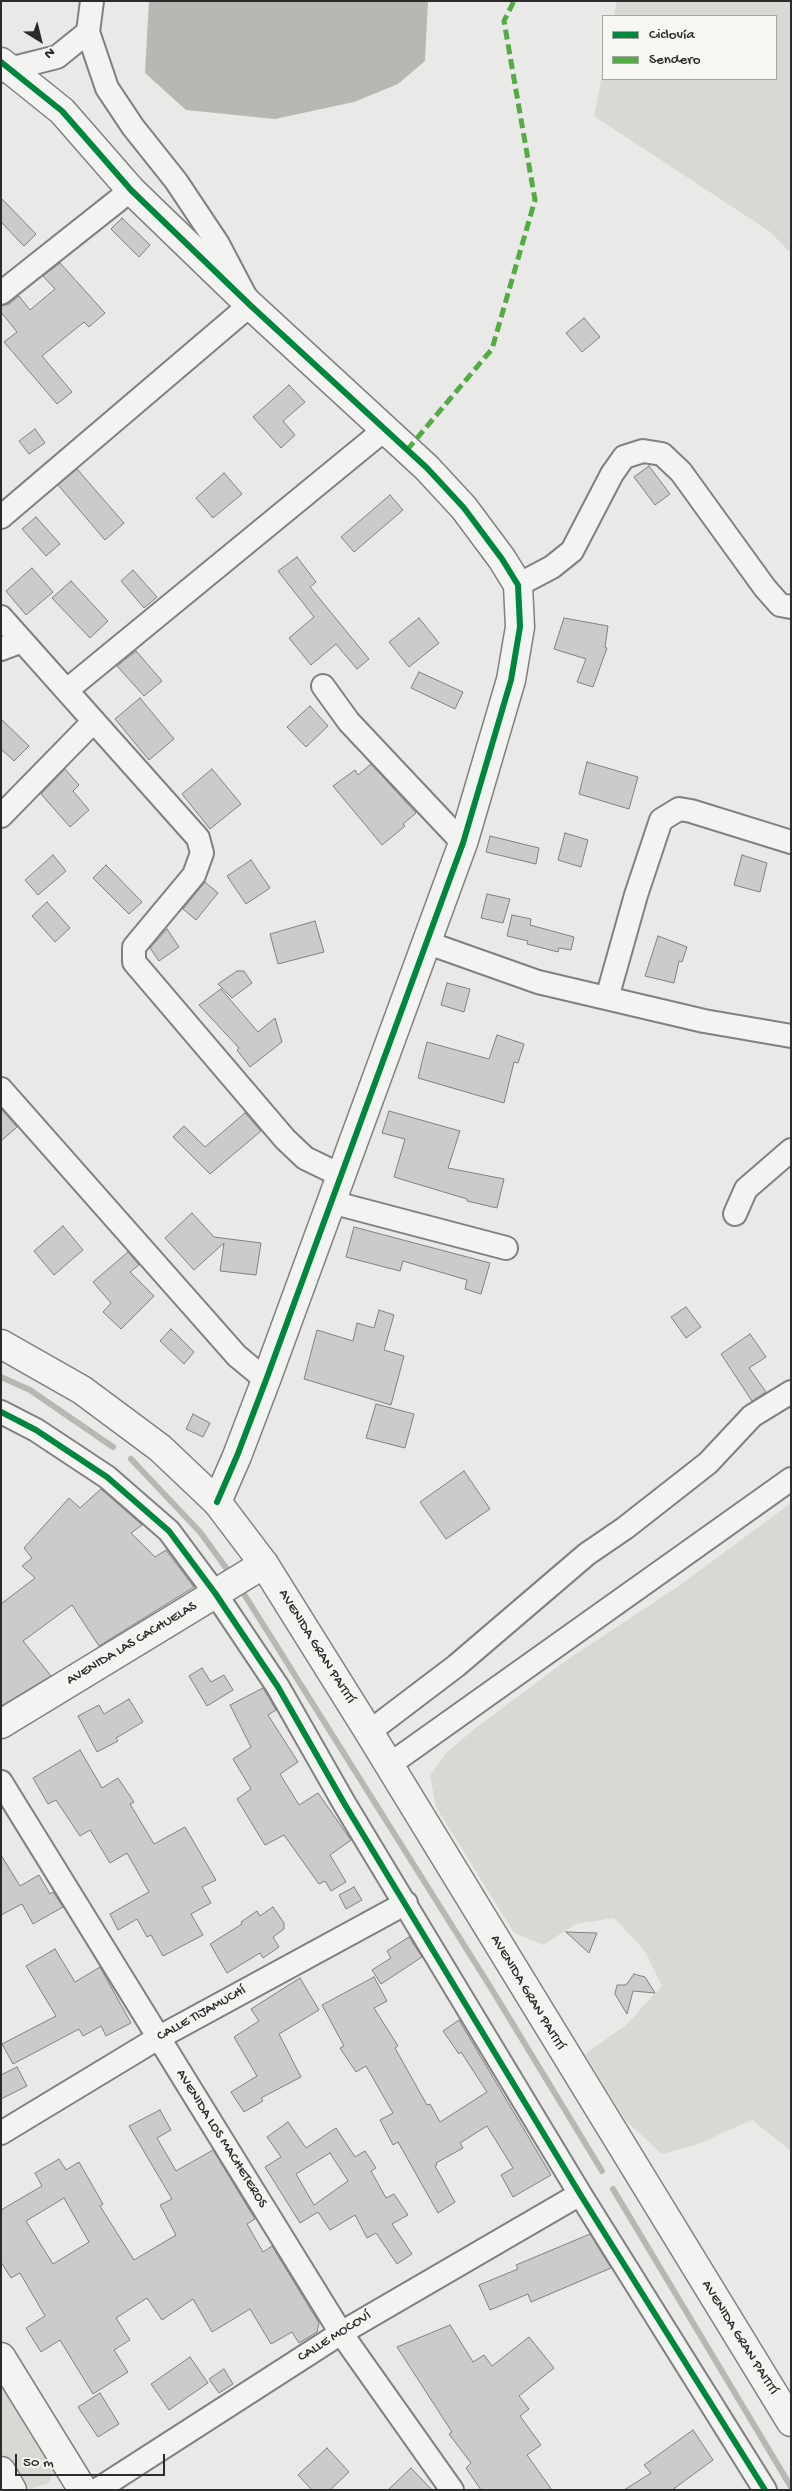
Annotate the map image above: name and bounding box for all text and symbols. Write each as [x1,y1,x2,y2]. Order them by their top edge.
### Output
north arrow [15,15,65,65]
legend [602,15,777,80]
text: Ciclovía [649,26,695,44]
text: N [40,43,58,62]
text: Sendero [649,51,700,69]
street label: AVENIDA GRAN PAITITÍ [274,1587,358,1707]
street label: AVENIDA LAS CACHUELAS [64,1598,200,1690]
street label: AVENIDA GRAN PAITITÍ [486,1932,568,2054]
street label: CALLE TIJAMUCHÍ [155,1983,249,2045]
street label: AVENIDA LOS MACHETEROS [171,2067,271,2211]
street label: AVENIDA GRAN PAITITÍ [697,2278,781,2398]
street label: CALLE MOCOVÍ [295,2308,375,2366]
scale bar [18,2444,168,2476]
text: 50 m [23,2454,54,2472]

